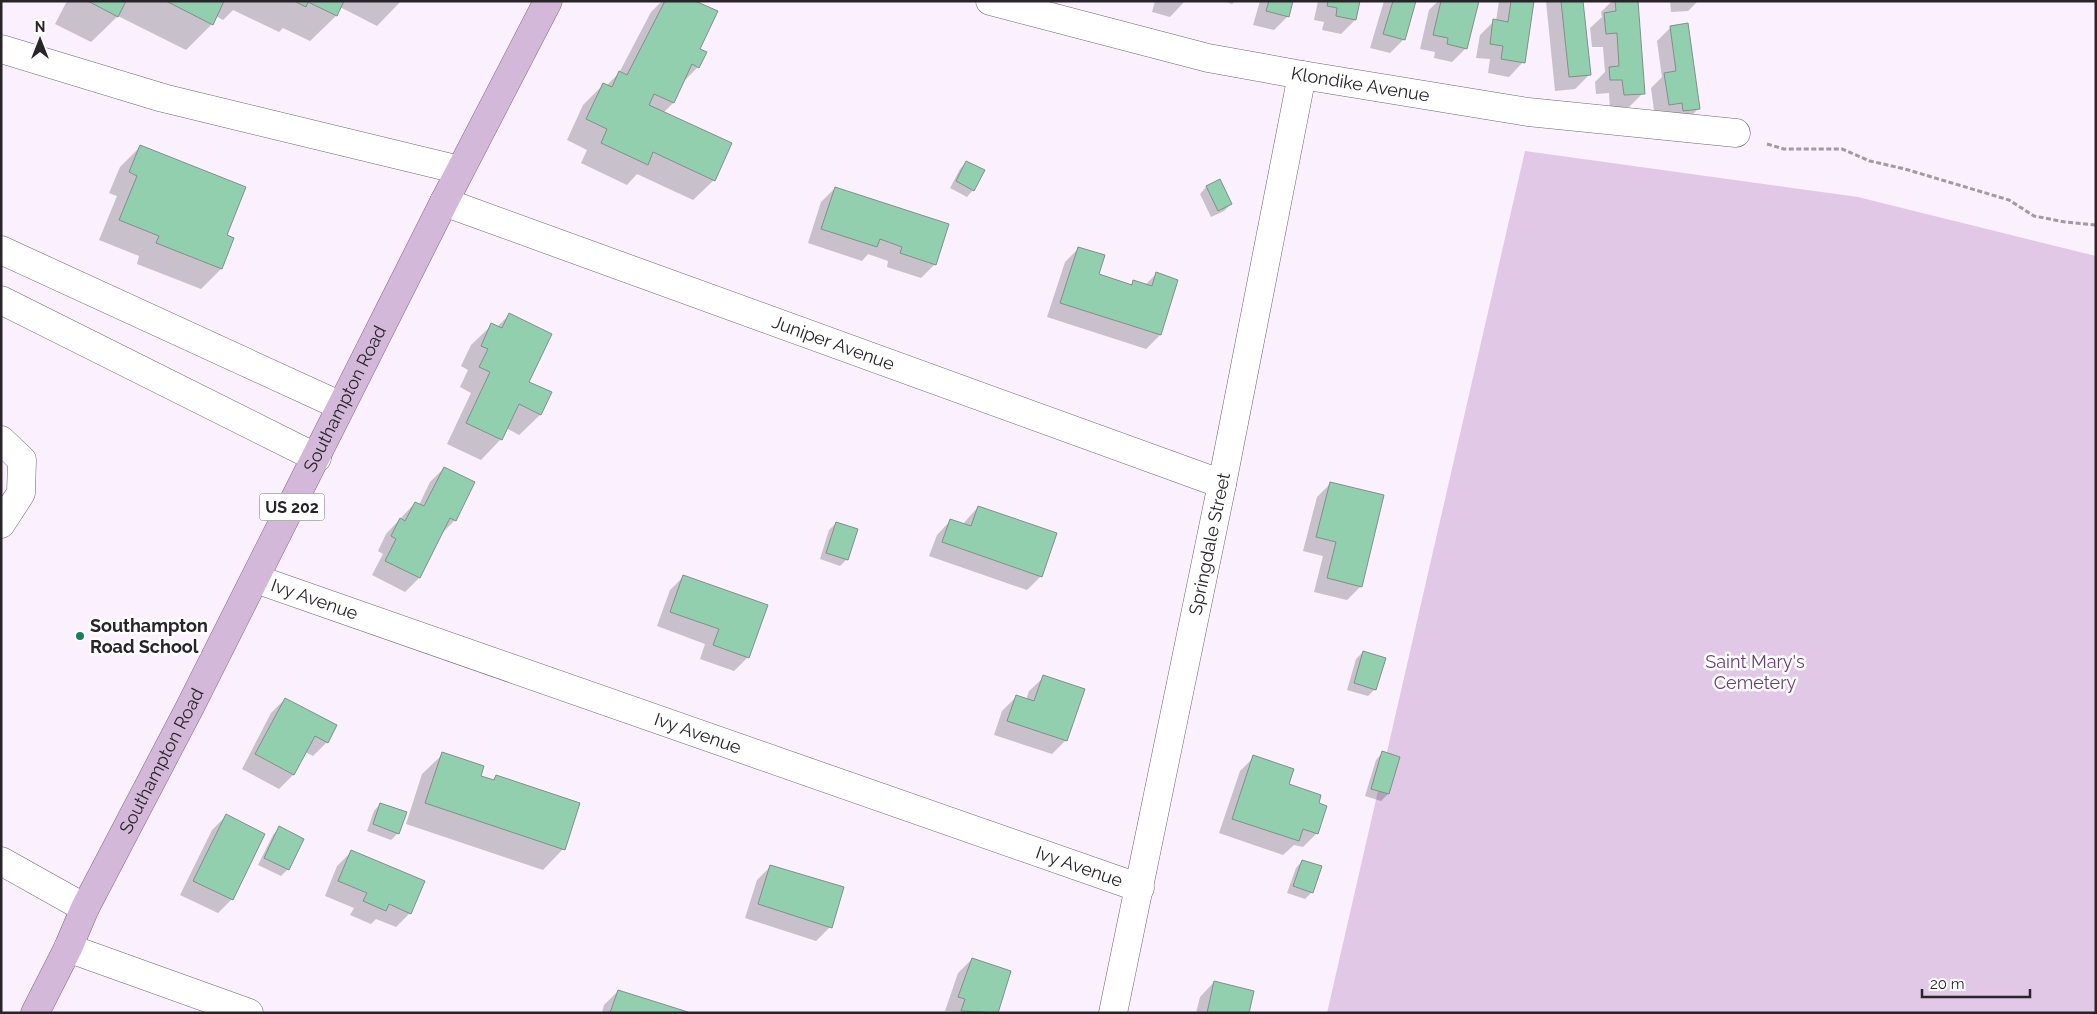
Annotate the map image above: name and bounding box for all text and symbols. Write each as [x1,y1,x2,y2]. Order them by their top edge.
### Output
north arrow [15,15,65,65]
text: N [35,19,45,35]
street label: Klondike Avenue [1290,62,1432,106]
street label: Juniper Avenue [769,311,898,375]
street label: Southampton Road [299,322,390,475]
street label: Springdale Street [1184,471,1234,617]
road number: US 202 [260,494,324,520]
street label: Ivy Avenue [268,574,361,624]
place label: Southampton Road School [90,615,208,657]
marker: Southampton Road School [74,630,86,642]
park label: Saint Mary's Cemetery [1705,651,1805,693]
street label: Southampton Road [115,685,208,837]
street label: Ivy Avenue [652,708,745,758]
street label: Ivy Avenue [1033,841,1126,891]
scale bar [1922,966,2030,998]
text: 20 m [1930,975,1965,993]

